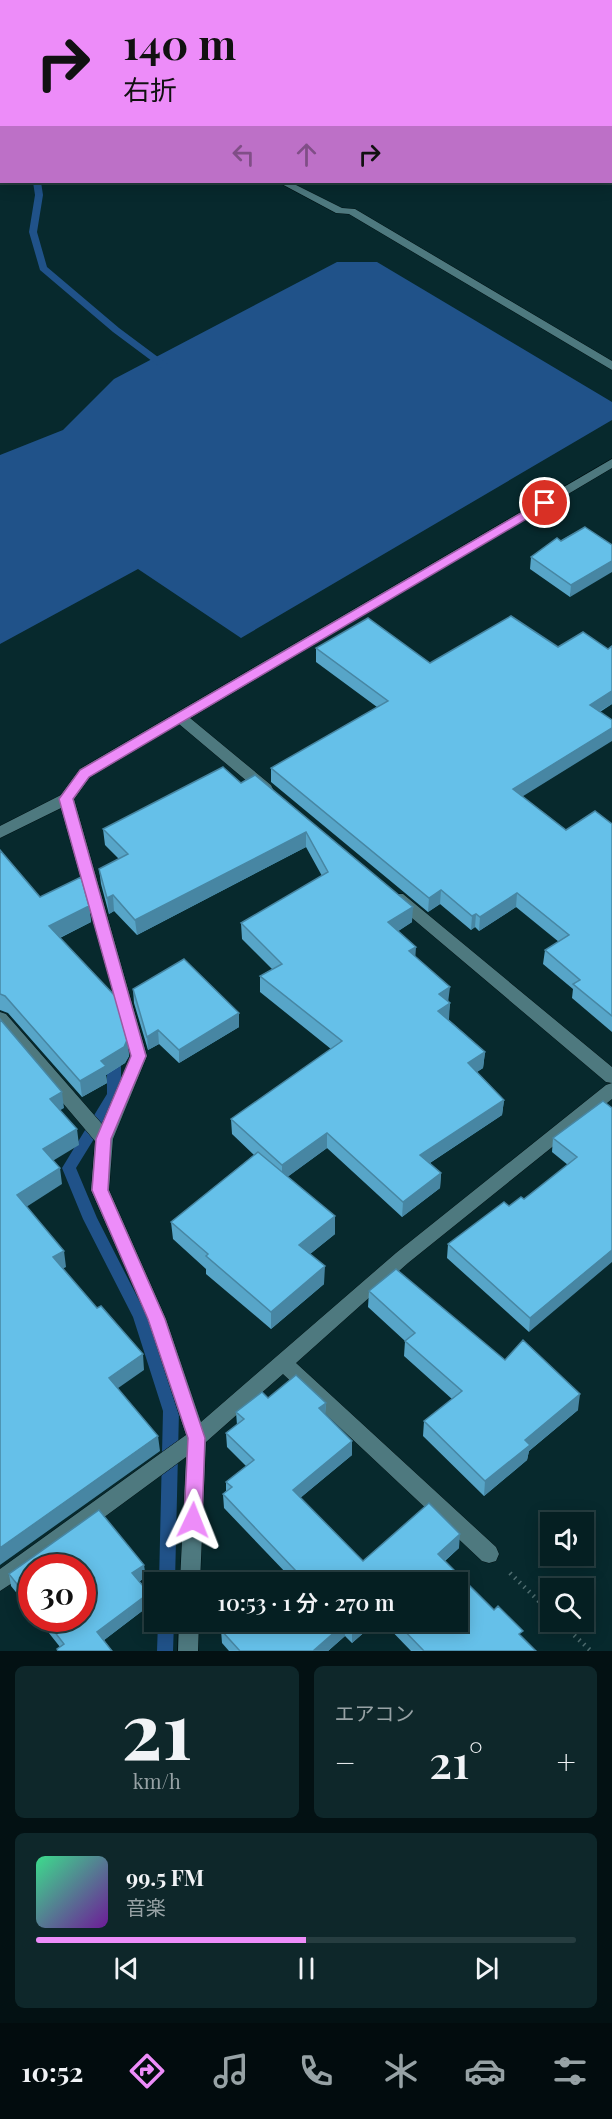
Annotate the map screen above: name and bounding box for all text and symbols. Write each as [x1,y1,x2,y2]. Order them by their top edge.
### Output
text: 140 m [123,15,236,71]
icon: right [24,24,102,102]
text: 右折 [123,71,177,107]
icon: left [227,138,260,171]
icon: ahead [290,138,323,171]
icon: right [353,138,386,171]
pin [519,477,570,528]
icon: arrive [528,486,561,519]
position arrow [161,1488,225,1552]
map controls [540,1512,594,1632]
button: sound [540,1512,594,1566]
speed limit sign: 30 [18,1554,96,1632]
button: search [540,1578,594,1632]
text: 10:53 · 1 分 · 270 m [218,1587,394,1617]
text: 21 [121,1676,192,1780]
text: エアコン [335,1699,415,1726]
text: 21° [429,1730,483,1790]
text: − [335,1739,356,1783]
text: + [557,1739,576,1783]
text: km/h [133,1767,181,1794]
text: 99.5 FM [126,1862,204,1892]
text: 音楽 [126,1893,166,1920]
icon: previous [110,1952,143,1985]
icon: pause [290,1952,323,1985]
icon: next [470,1952,503,1985]
icon: directions [126,2050,168,2092]
icon: music [210,2050,252,2092]
icon: phone [295,2050,337,2092]
icon: climate [380,2050,422,2092]
icon: car [464,2050,506,2092]
icon: filters [549,2050,591,2092]
text: 10:52 [21,2053,83,2089]

